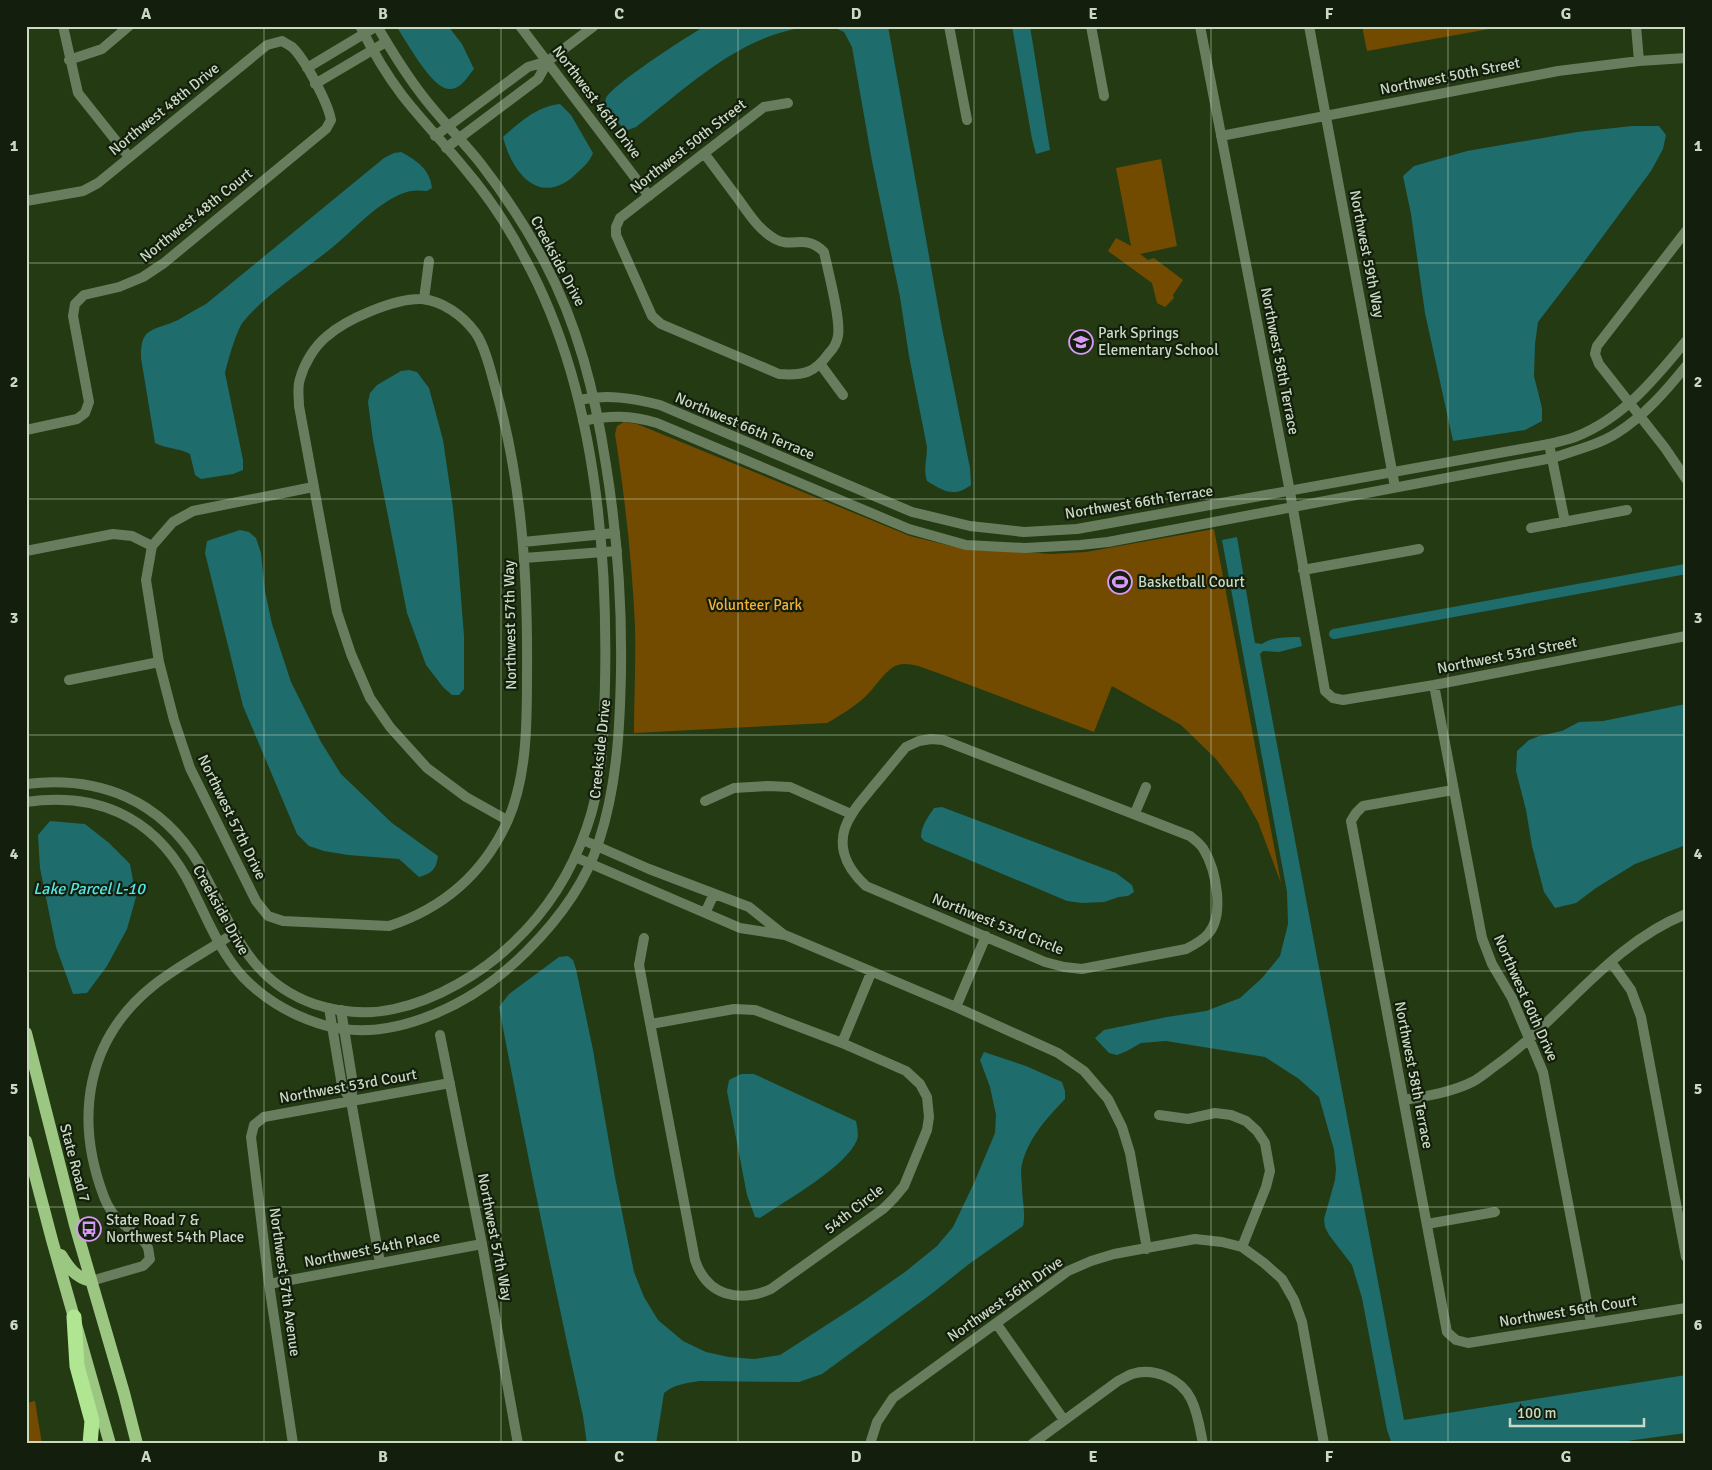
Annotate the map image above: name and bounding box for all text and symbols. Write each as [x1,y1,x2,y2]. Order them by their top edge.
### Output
text: A [141,4,152,24]
text: B [378,4,388,24]
text: C [614,4,624,24]
text: D [851,4,862,24]
text: E [1088,4,1098,24]
text: F [1325,4,1334,24]
text: G [1561,4,1571,24]
street label: Northwest 46th Drive [549,42,645,162]
street label: Northwest 50th Street [1378,54,1522,98]
street label: Northwest 48th Drive [105,59,223,159]
street label: Northwest 50th Street [626,95,750,197]
text: 1 [10,136,19,156]
text: 1 [1694,136,1703,156]
street label: Northwest 48th Court [136,164,256,266]
street label: Northwest 59th Way [1346,189,1388,319]
street label: Creekside Drive [527,213,589,309]
street label: Northwest 58th Terrace [1257,286,1303,436]
place label: Park Springs Elementary School [1098,324,1219,359]
school or university icon: Park Springs Elementary School [1068,329,1094,355]
text: 2 [10,372,18,392]
text: 2 [1694,372,1702,392]
street label: Northwest 66th Terrace [673,388,817,464]
street label: Northwest 66th Terrace [1064,481,1214,523]
street label: Northwest 57th Way [500,560,520,690]
sports icon: Basketball Court [1107,569,1133,595]
place label: Basketball Court [1138,573,1245,591]
park label: Volunteer Park [708,596,802,614]
text: 3 [10,608,18,628]
text: 3 [1694,608,1702,628]
street label: Northwest 53rd Street [1435,633,1579,677]
street label: Creekside Drive [586,698,614,800]
street label: Northwest 57th Drive [194,752,270,882]
text: 4 [10,844,19,864]
text: 4 [1694,844,1703,864]
street label: Creekside Drive [189,862,253,958]
water label: Lake Parcel L-10 [33,879,146,899]
street label: Northwest 53rd Circle [930,889,1066,959]
street label: Northwest 60th Drive [1490,932,1562,1064]
street label: Northwest 58th Terrace [1391,1000,1437,1150]
street label: Northwest 53rd Court [278,1065,418,1107]
text: 5 [10,1079,18,1099]
text: 5 [1694,1079,1702,1099]
street label: State Road 7 [56,1122,94,1204]
street label: Northwest 57th Way [474,1172,516,1302]
street label: 54th Circle [821,1180,887,1238]
street label: Northwest 57th Avenue [266,1206,304,1358]
place label: State Road 7 & Northwest 54th Place [106,1211,244,1246]
bus stop icon: State Road 7 & Northwest 54th Place [76,1216,102,1242]
street label: Northwest 54th Place [302,1227,442,1271]
street label: Northwest 56th Drive [944,1252,1066,1346]
street label: Northwest 56th Court [1498,1291,1638,1331]
text: 6 [10,1315,19,1335]
text: 6 [1694,1315,1703,1335]
scale bar [1510,1395,1643,1427]
text: 100 m [1517,1404,1557,1422]
text: A [141,1447,152,1467]
text: B [378,1447,388,1467]
text: C [614,1447,624,1467]
text: D [851,1447,862,1467]
text: E [1088,1447,1098,1467]
text: F [1325,1447,1334,1467]
text: G [1561,1447,1571,1467]

